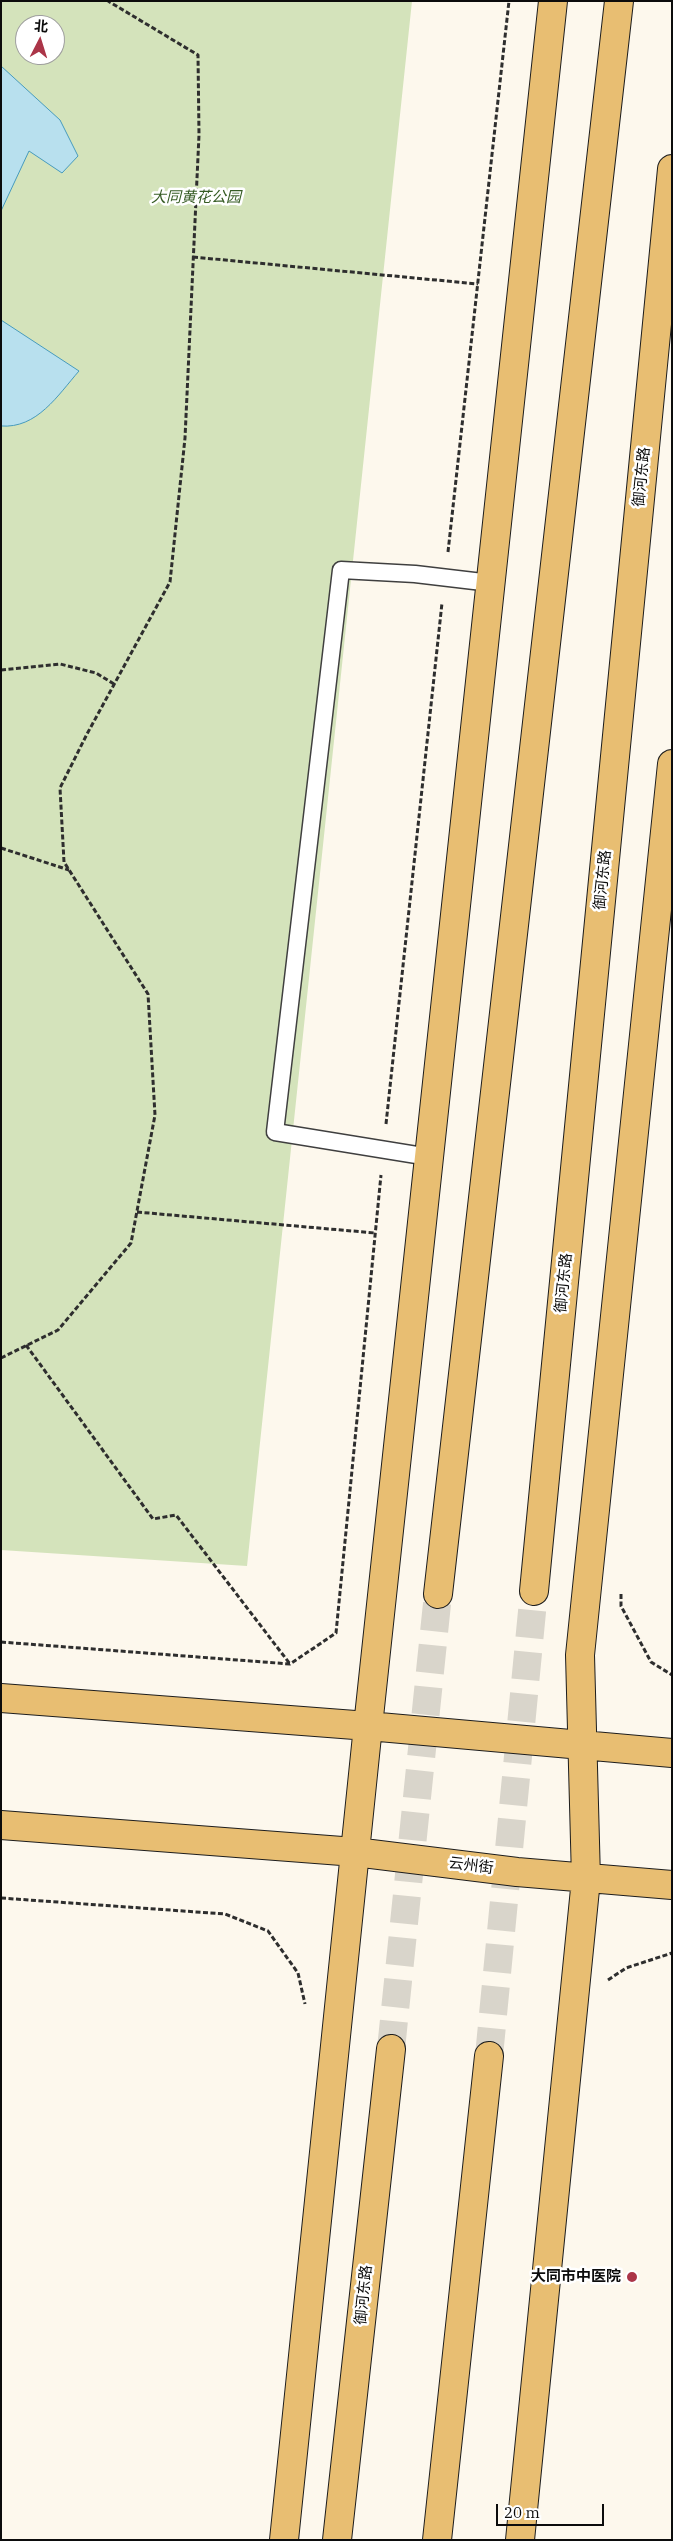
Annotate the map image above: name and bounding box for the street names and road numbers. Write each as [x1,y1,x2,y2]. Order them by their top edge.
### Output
street label: 御河东路 [630,446,654,508]
street label: 御河东路 [591,849,615,911]
street label: 御河东路 [552,1252,576,1314]
street label: 云州街 [448,1854,494,1878]
street label: 御河东路 [352,2264,376,2326]

